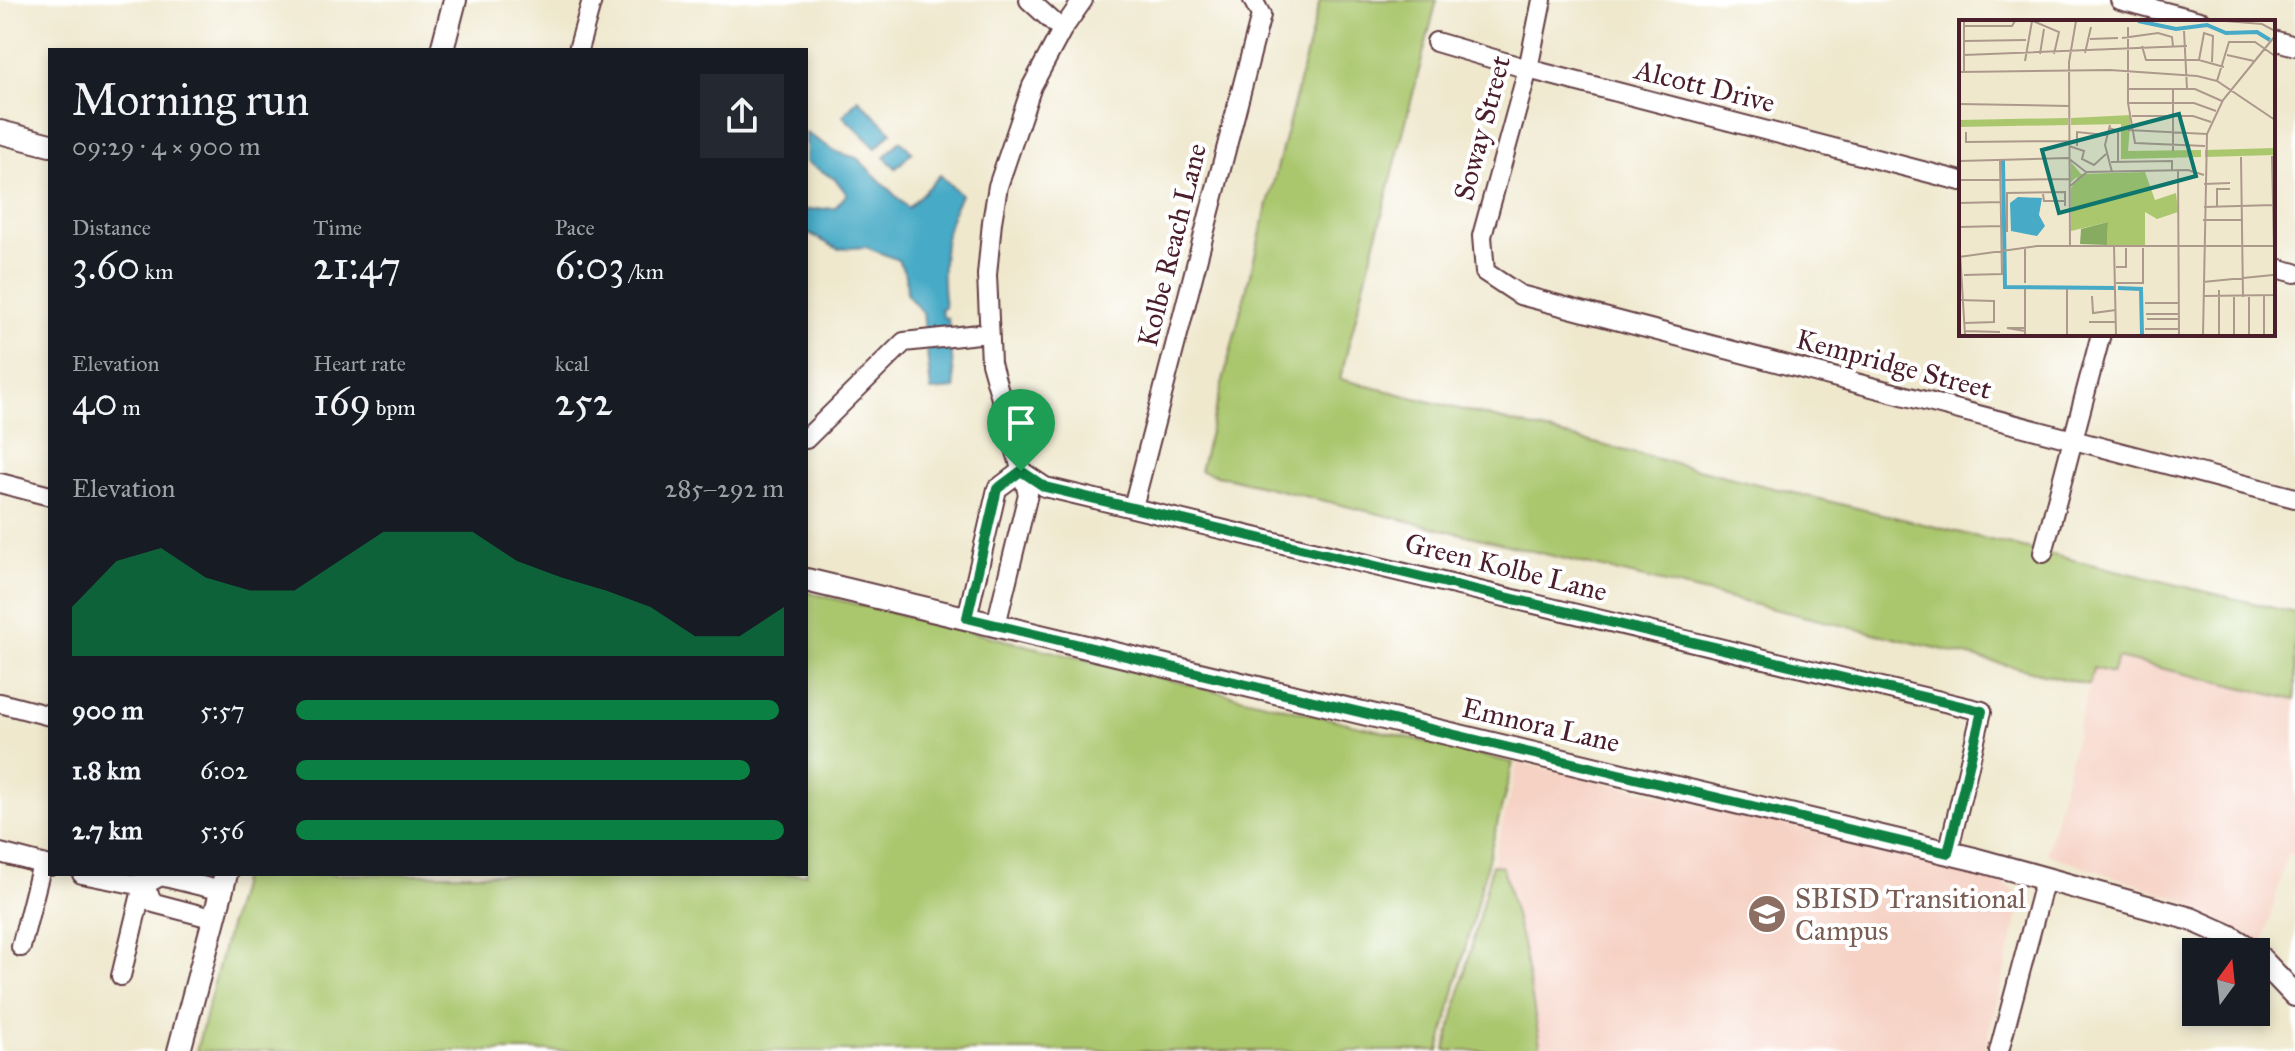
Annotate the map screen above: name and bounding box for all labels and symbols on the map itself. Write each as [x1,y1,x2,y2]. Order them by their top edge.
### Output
inset map [1959,20,2275,336]
street label: Alcott Drive [1630,51,1779,120]
street label: Soway Street [1446,52,1518,204]
street label: Kolbe Reach Lane [1130,140,1214,350]
street label: Kempridge Street [1792,321,1996,407]
pin [987,389,1055,471]
street label: Green Kolbe Lane [1401,525,1611,609]
street label: Emnora Lane [1459,690,1623,760]
place label: SBISD Transitional Campus [1795,881,2026,948]
school or university icon: SBISD Transitional Campus [1746,893,1788,935]
north arrow [2182,938,2270,1026]

